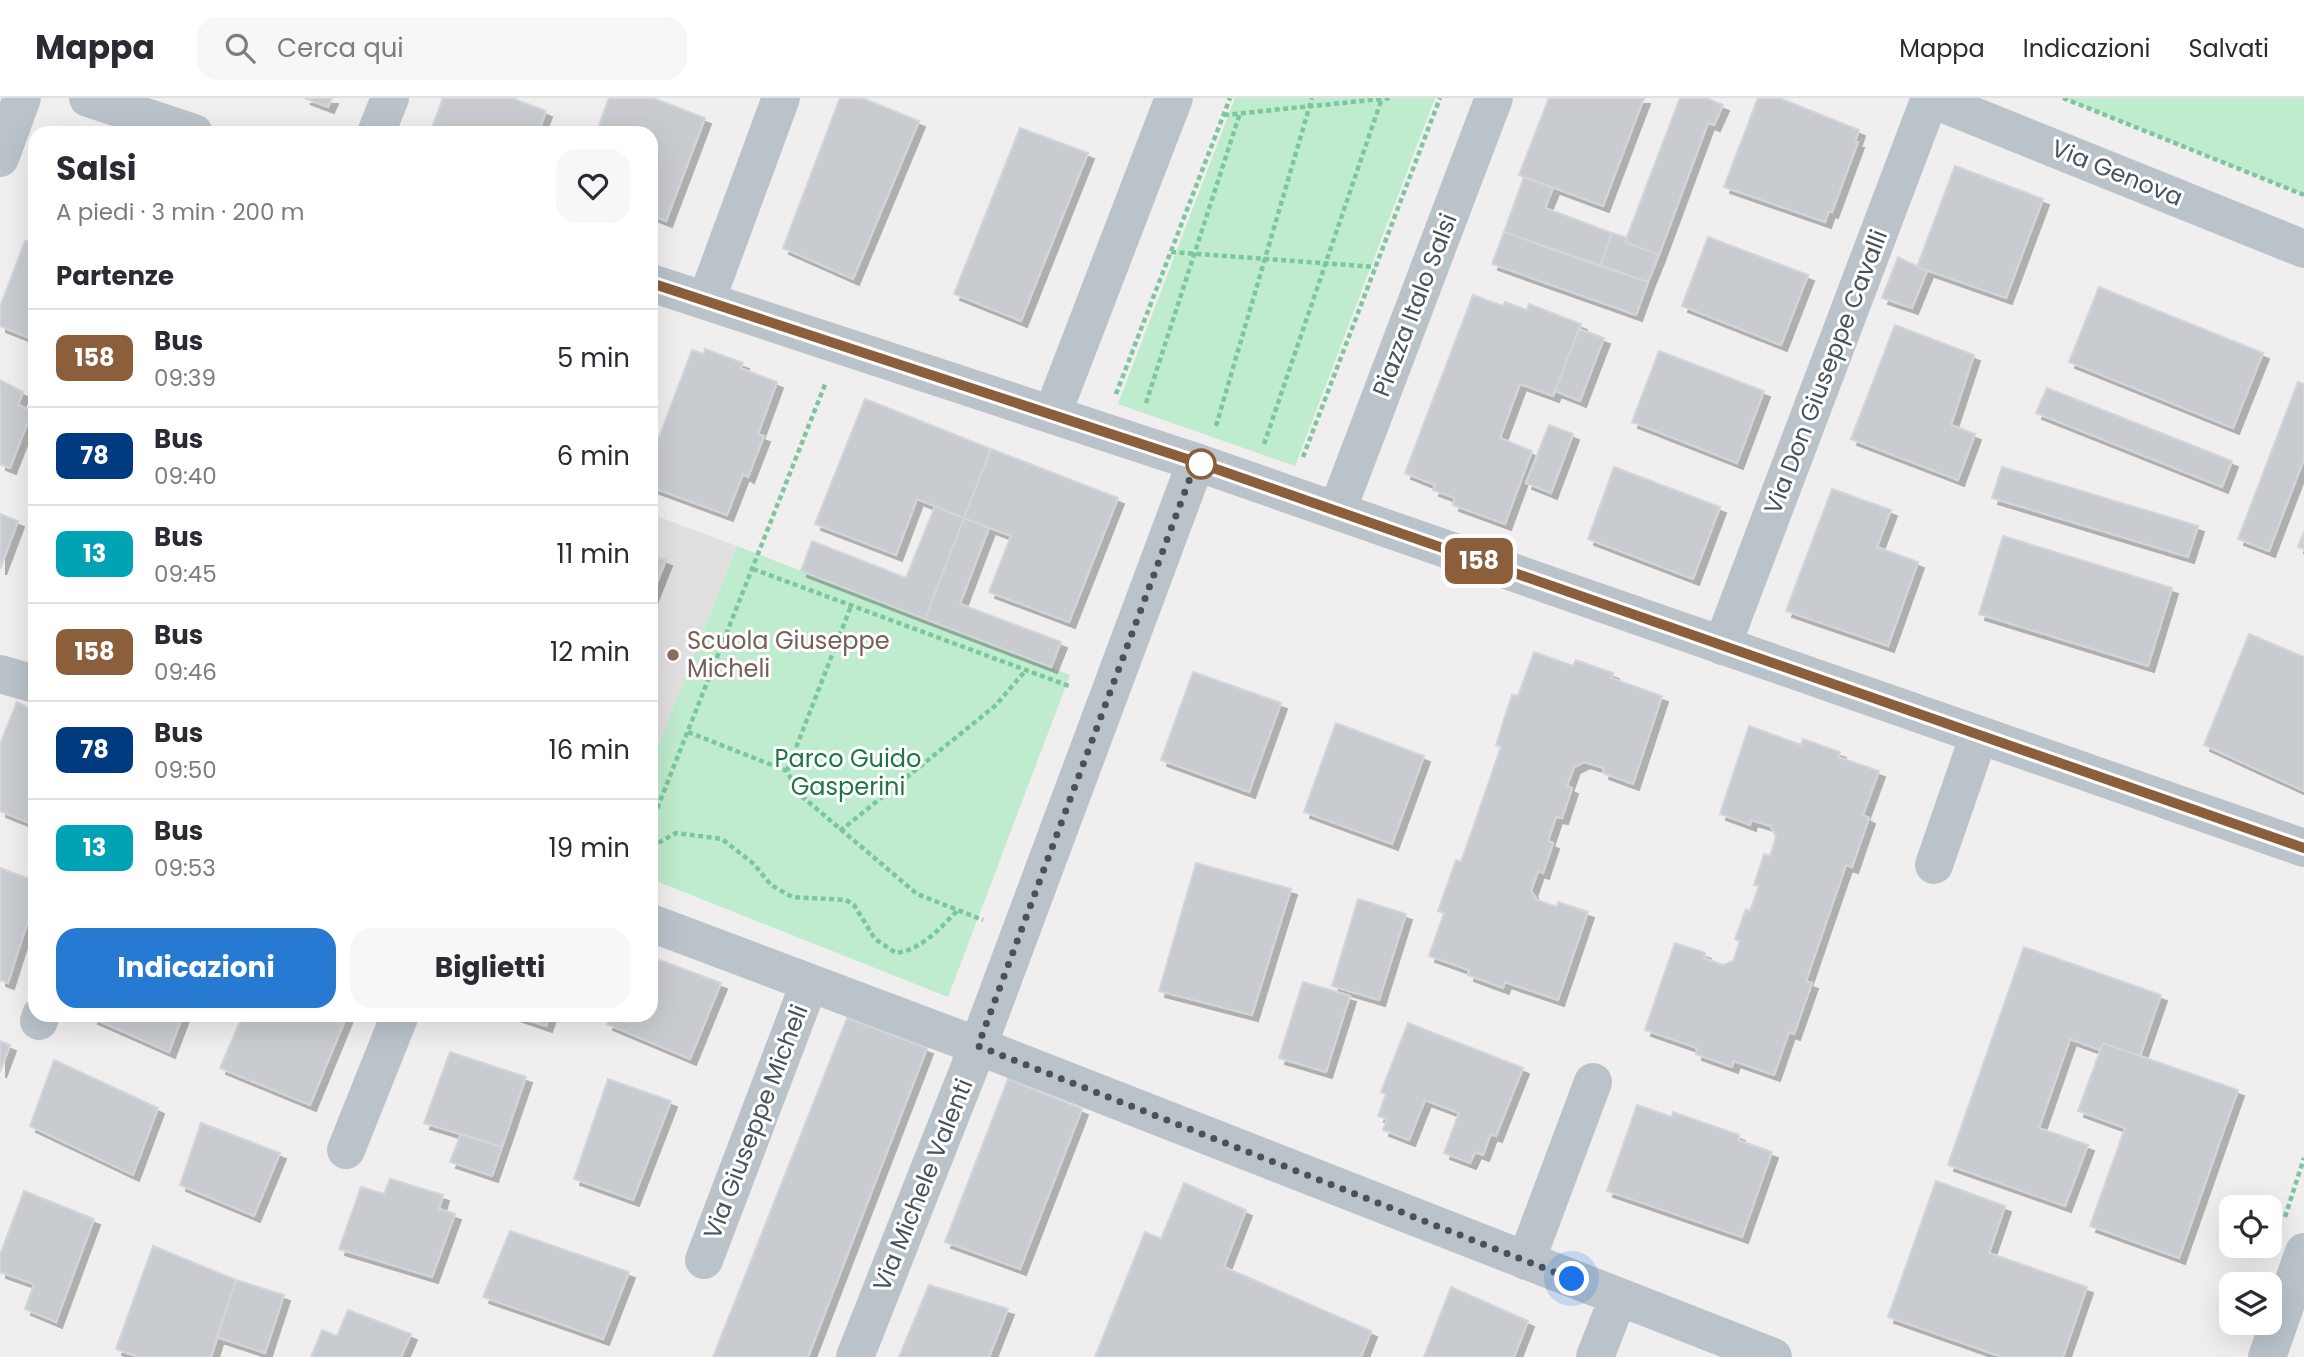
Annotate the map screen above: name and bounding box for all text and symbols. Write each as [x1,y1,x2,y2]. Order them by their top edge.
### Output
search box [197,17,687,80]
text: Mappa [35,24,155,71]
icon: search [221,29,259,67]
text: Cerca qui [277,30,404,66]
text: Mappa [1899,32,1985,65]
text: Indicazioni [2023,32,2150,65]
text: Salvati [2188,32,2269,65]
street label: Via Genova [2047,131,2188,214]
text: Salsi [56,145,137,192]
button: heart [556,149,630,223]
text: A piedi · 3 min · 200 m [56,196,304,228]
street label: Piazza Italo Salsi [1364,208,1465,401]
street label: Via Don Giuseppe Cavalli [1756,225,1895,519]
text: Partenze [56,258,174,294]
text: Bus [154,323,203,359]
text: 5 min [557,340,630,376]
text: 158 [74,341,115,374]
text: 09:39 [154,362,216,394]
text: Bus [154,421,203,457]
text: 6 min [557,438,630,474]
text: 78 [80,439,109,472]
unlabelled marker [1186,449,1216,479]
text: 09:40 [154,460,217,492]
text: Bus [154,519,203,555]
text: 11 min [557,536,630,572]
text: 13 [83,537,106,570]
line badge: 158 [1439,538,1519,584]
text: 158 [1459,544,1499,577]
text: 09:45 [154,558,217,590]
text: Bus [154,617,203,653]
place label: Scuola Giuseppe Micheli [687,624,890,685]
text: 12 min [550,634,630,670]
text: 158 [74,635,115,668]
marker: Scuola Giuseppe Micheli [665,647,681,663]
text: 09:46 [154,656,217,688]
text: Bus [154,715,203,751]
text: 16 min [548,732,630,768]
text: 78 [80,733,109,766]
park label: Parco Guido Gasperini [775,742,921,803]
text: 09:50 [154,754,217,786]
text: Bus [154,813,203,849]
text: 19 min [549,830,630,866]
text: 13 [83,831,106,864]
text: 09:53 [154,852,216,884]
button: Indicazioni [56,928,336,1008]
button: Biglietti [350,928,630,1008]
street label: Via Giuseppe Micheli [696,1000,816,1244]
street label: Via Michele Valenti [865,1074,980,1296]
map controls [2219,1195,2282,1335]
button: locate [2219,1195,2282,1258]
your location [1554,1261,1589,1296]
button: layers [2219,1272,2282,1335]

